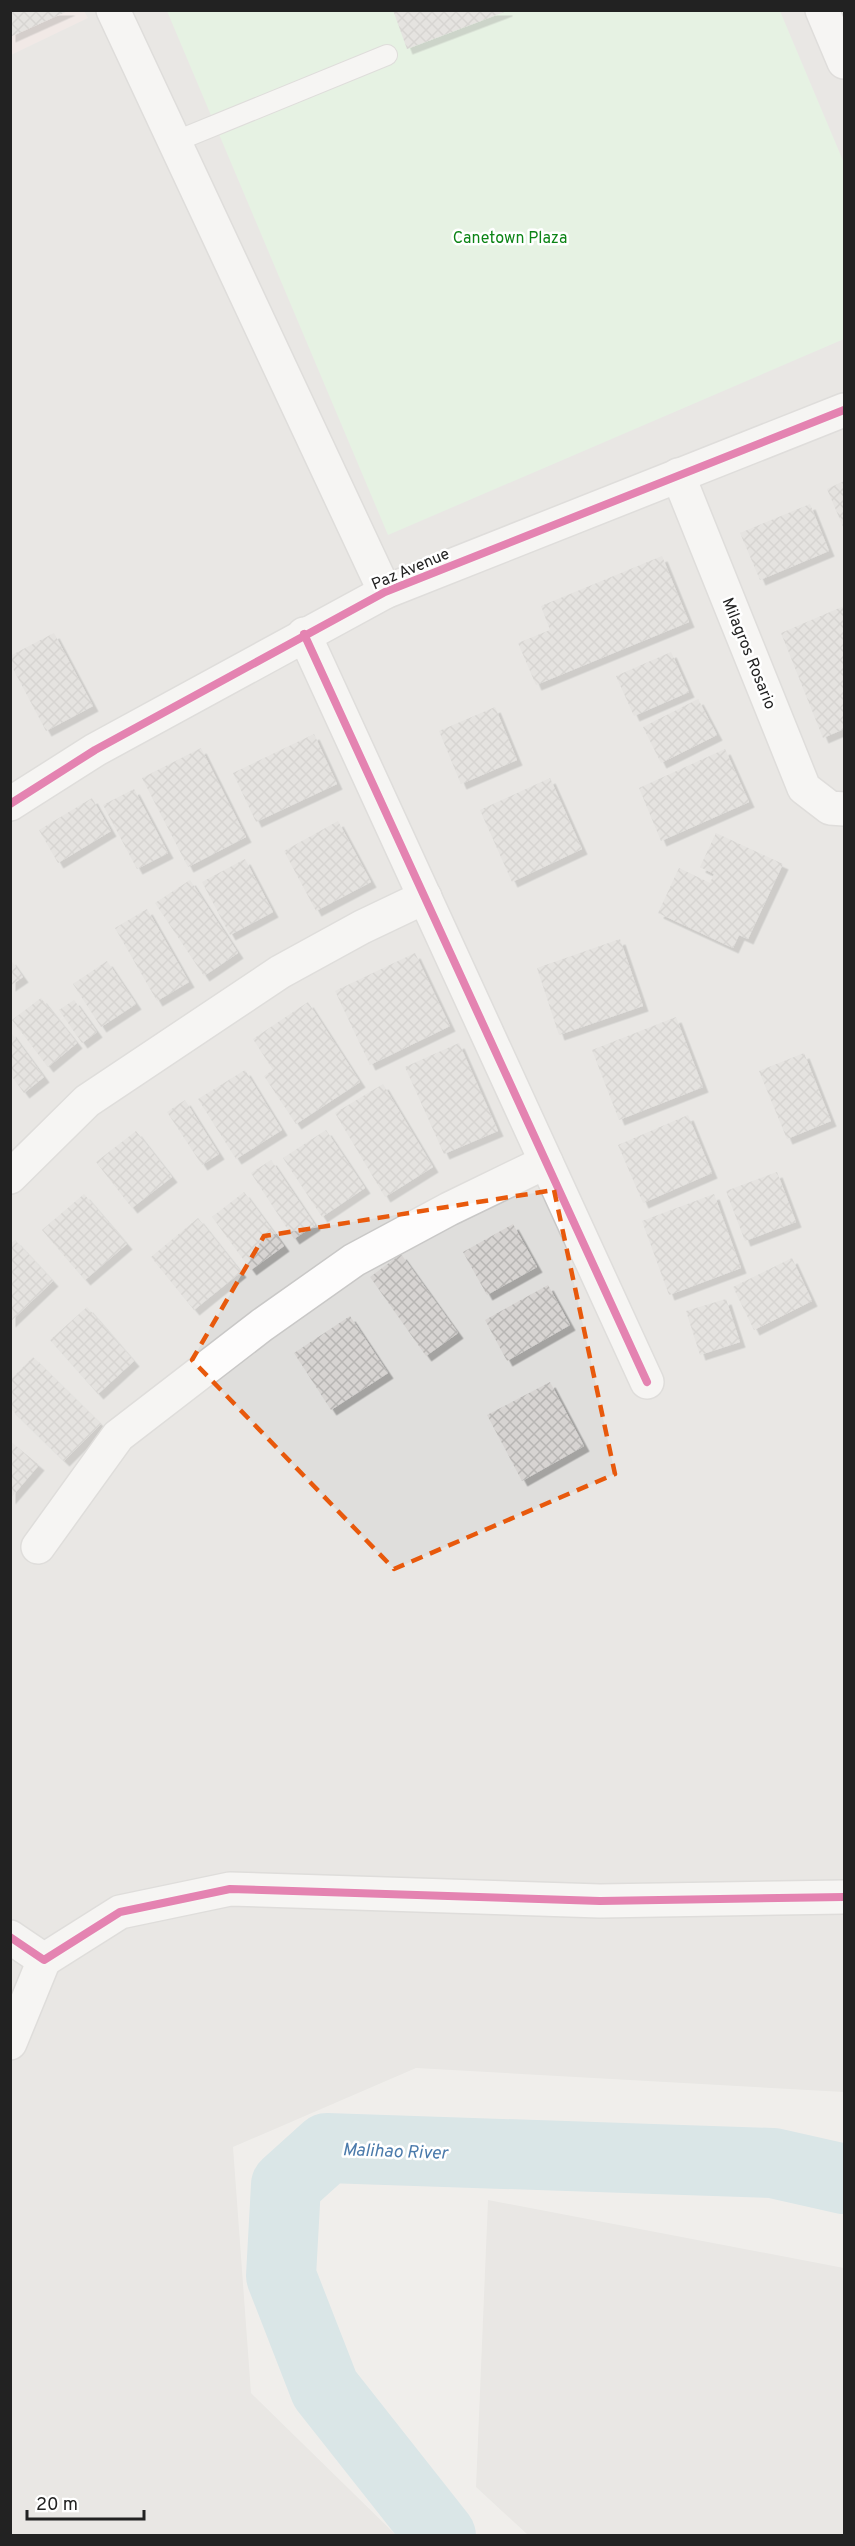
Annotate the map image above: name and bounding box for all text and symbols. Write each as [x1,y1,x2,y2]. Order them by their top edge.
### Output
park label: Canetown Plaza [453,229,567,249]
street label: Paz Avenue [369,544,453,595]
street label: Milagros Rosario [717,595,780,713]
water label: Malihao River [342,2139,450,2166]
scale bar [27,2483,144,2521]
text: 20 m [36,2494,78,2517]

